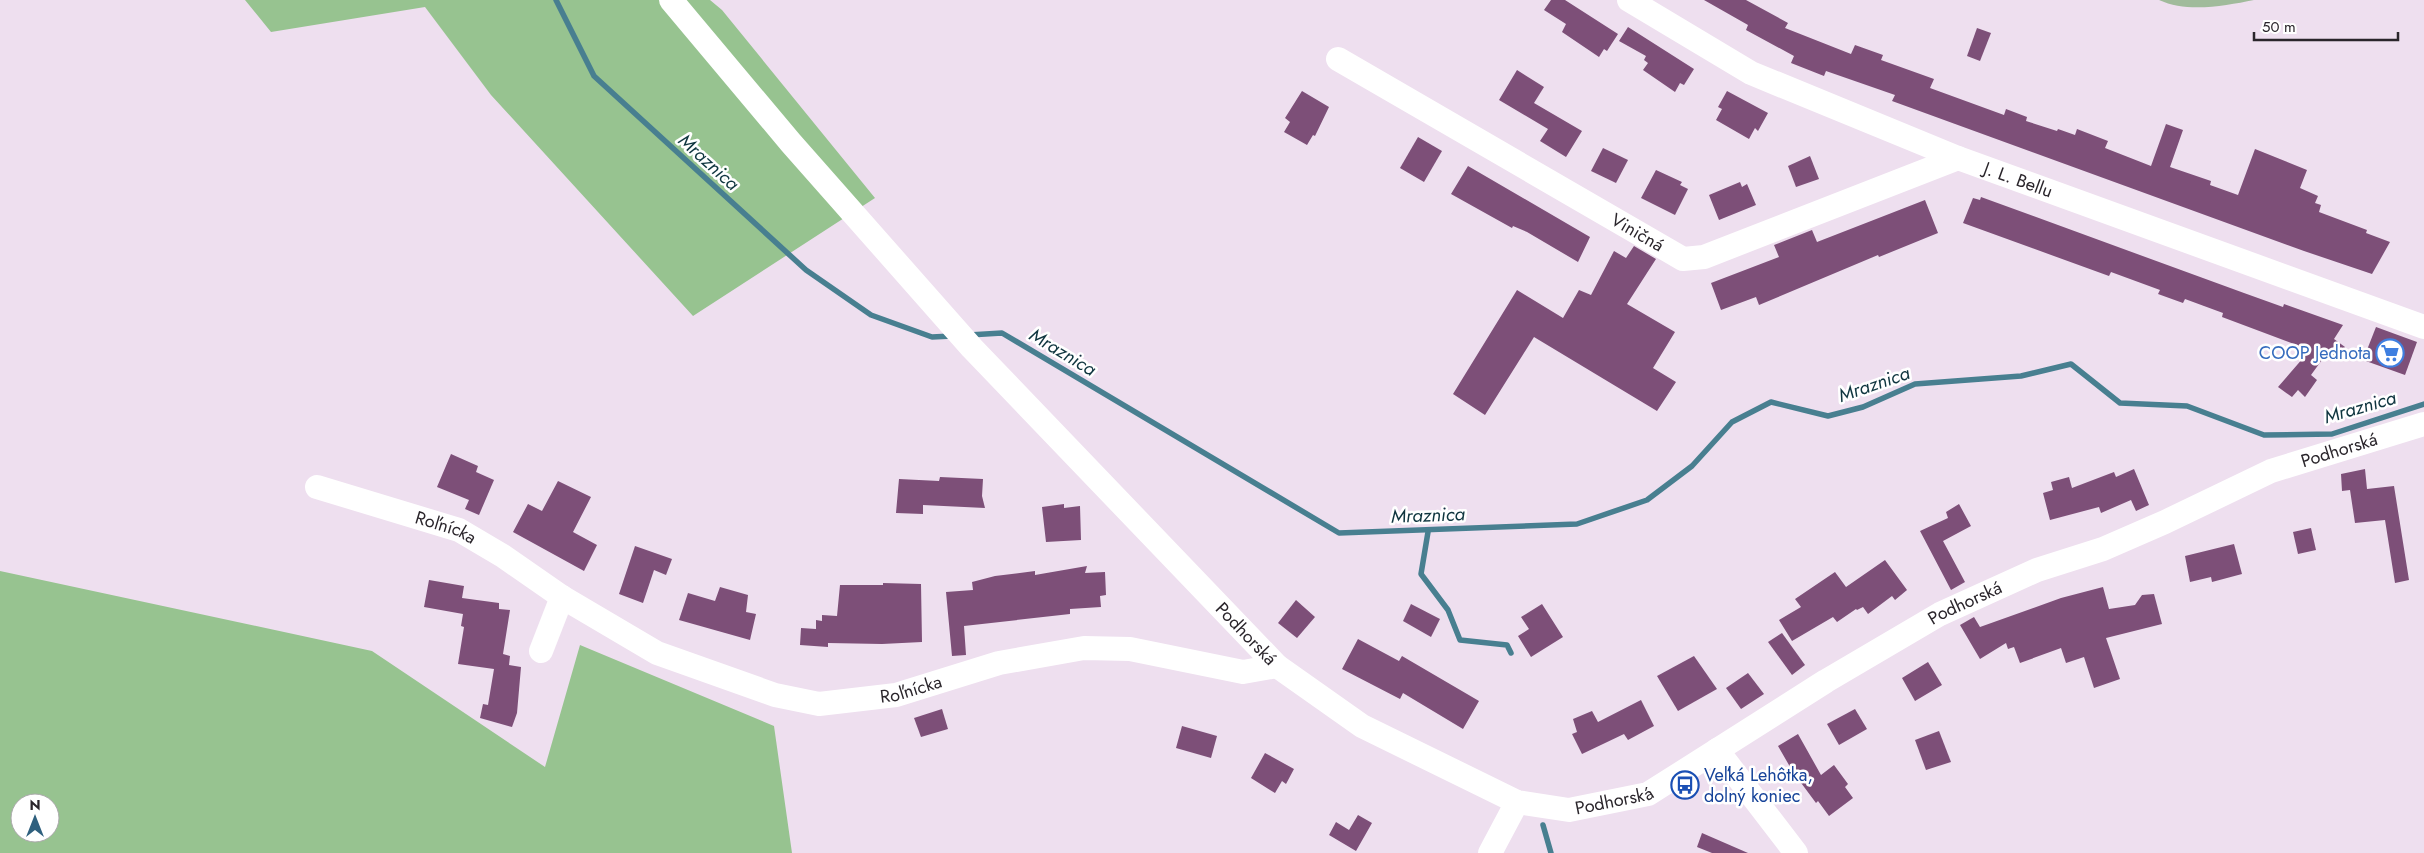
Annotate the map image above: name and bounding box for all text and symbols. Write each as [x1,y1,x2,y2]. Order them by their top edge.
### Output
scale bar [2254,10,2398,42]
text: 50 m [2262,16,2296,38]
water label: Mraznica [672,127,746,197]
street label: J. L. Bellu [1978,155,2056,204]
street label: Viničná [1606,207,1669,258]
water label: Mraznica [1024,321,1102,383]
supermarket icon: COOP Jednota [2375,338,2405,368]
place label: COOP Jednota [2259,340,2371,366]
water label: Mraznica [1835,359,1914,409]
water label: Mraznica [2321,384,2400,430]
street label: Podhorská [2298,426,2381,474]
water label: Mraznica [1391,500,1466,530]
street label: Roľnícka [412,504,481,551]
street label: Podhorská [1923,575,2006,631]
street label: Podhorská [1209,596,1283,671]
street label: Roľnícka [879,669,945,710]
place label: Veľká Lehôtka, dolný koniec [1704,762,1813,809]
bus stop icon: Veľká Lehôtka, dolný koniec [1670,770,1700,800]
street label: Podhorská [1573,780,1659,821]
north arrow [10,793,60,843]
text: N [29,795,41,815]

